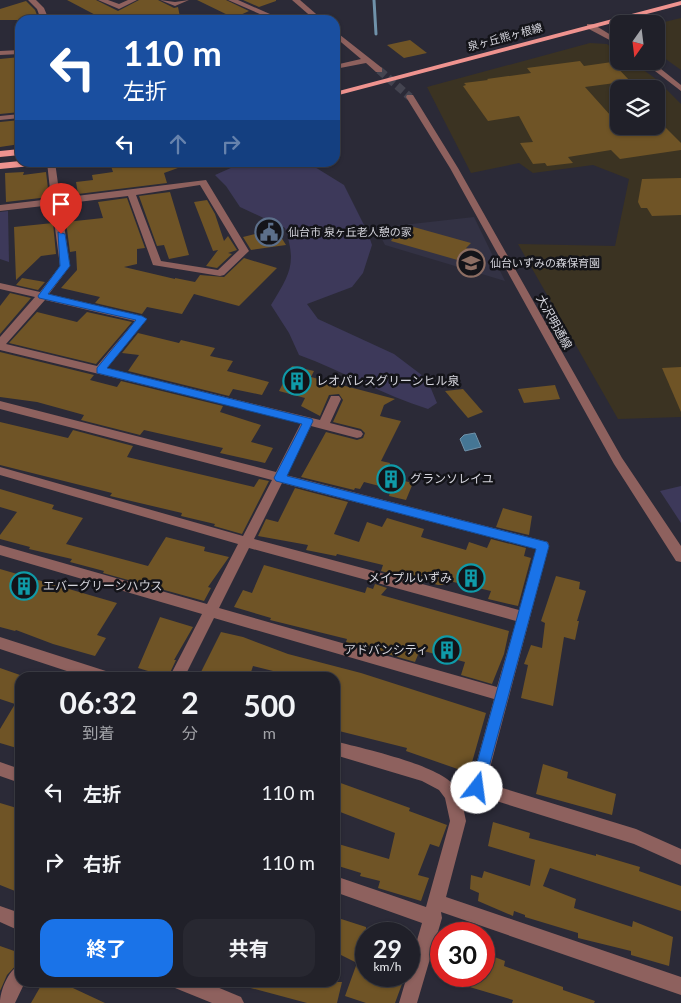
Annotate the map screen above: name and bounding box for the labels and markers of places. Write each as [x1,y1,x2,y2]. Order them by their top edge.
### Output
pin [40,183,82,234]
public building icon: 仙台市 泉ヶ丘老人憩の家 [254,217,284,247]
place label: 仙台市 泉ヶ丘老人憩の家 [288,225,412,238]
school or university icon: 仙台いずみの森保育園 [456,248,486,278]
place label: 仙台いずみの森保育園 [490,256,600,269]
building icon: レオパレスグリーンヒル泉 [282,366,312,396]
place label: レオパレスグリーンヒル泉 [316,373,459,388]
building icon: グランソレイユ [376,464,406,494]
place label: グランソレイユ [410,471,494,486]
building icon: メイプルいずみ [456,563,486,593]
place label: メイプルいずみ [368,570,452,585]
building icon: エバーグリーンハウス [9,571,39,601]
place label: エバーグリーンハウス [43,578,162,593]
building icon: アドバンシティ [432,635,462,665]
place label: アドバンシティ [344,642,428,657]

